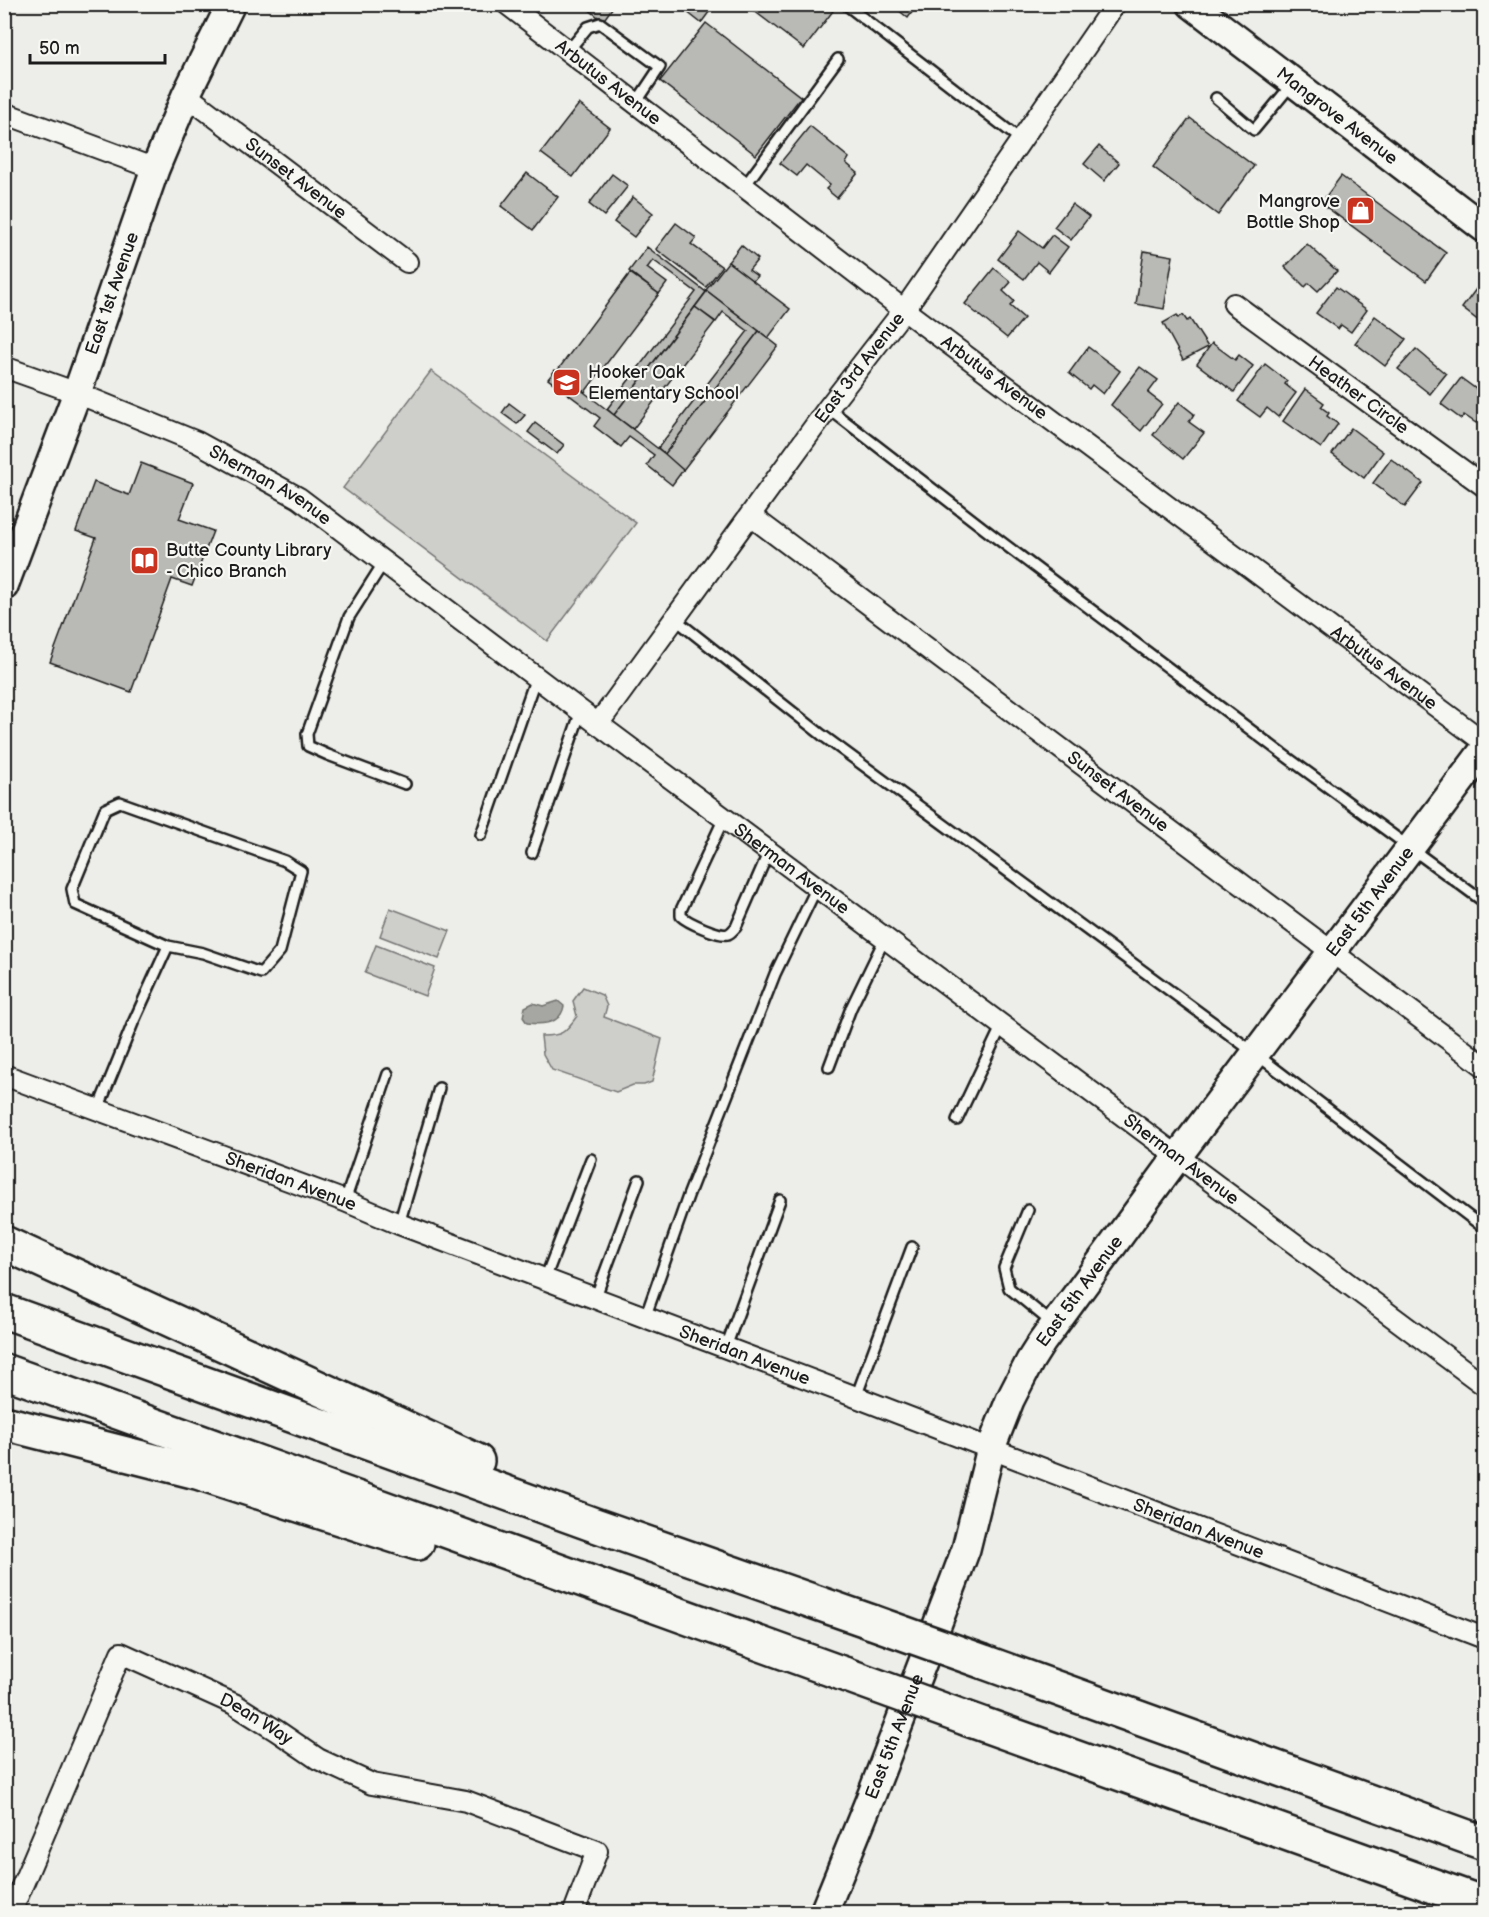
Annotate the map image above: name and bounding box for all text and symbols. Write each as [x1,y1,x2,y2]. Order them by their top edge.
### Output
scale bar [30,27,165,65]
street label: Arbutus Avenue [551,35,665,130]
text: 50 m [39,38,80,59]
street label: Mangrove Avenue [1272,63,1402,169]
street label: Sunset Avenue [241,134,351,224]
place label: Mangrove Bottle Shop [1246,191,1340,233]
shop icon: Mangrove Bottle Shop [1345,195,1377,227]
street label: East 1st Avenue [81,229,143,357]
street label: East 3rd Avenue [811,308,909,427]
street label: Arbutus Avenue [937,331,1052,424]
street label: Heather Circle [1304,352,1413,439]
place label: Hooker Oak Elementary School [588,362,739,404]
school or university icon: Hooker Oak Elementary School [551,366,583,398]
street label: Sherman Avenue [205,441,335,530]
place label: Butte County Library - Chico Branch [166,540,332,582]
library icon: Butte County Library - Chico Branch [129,544,161,576]
street label: Arbutus Avenue [1327,622,1441,715]
street label: Sunset Avenue [1063,747,1173,837]
street label: Sherman Avenue [730,819,854,919]
street label: East 5th Avenue [1322,842,1419,961]
street label: Sherman Avenue [1119,1110,1243,1210]
street label: Sheridan Avenue [222,1148,360,1216]
street label: East 5th Avenue [1032,1231,1128,1351]
street label: Sheridan Avenue [676,1321,813,1390]
street label: Sheridan Avenue [1130,1494,1267,1564]
street label: East 5th Avenue [861,1671,928,1802]
street label: Dean Way [216,1689,297,1750]

